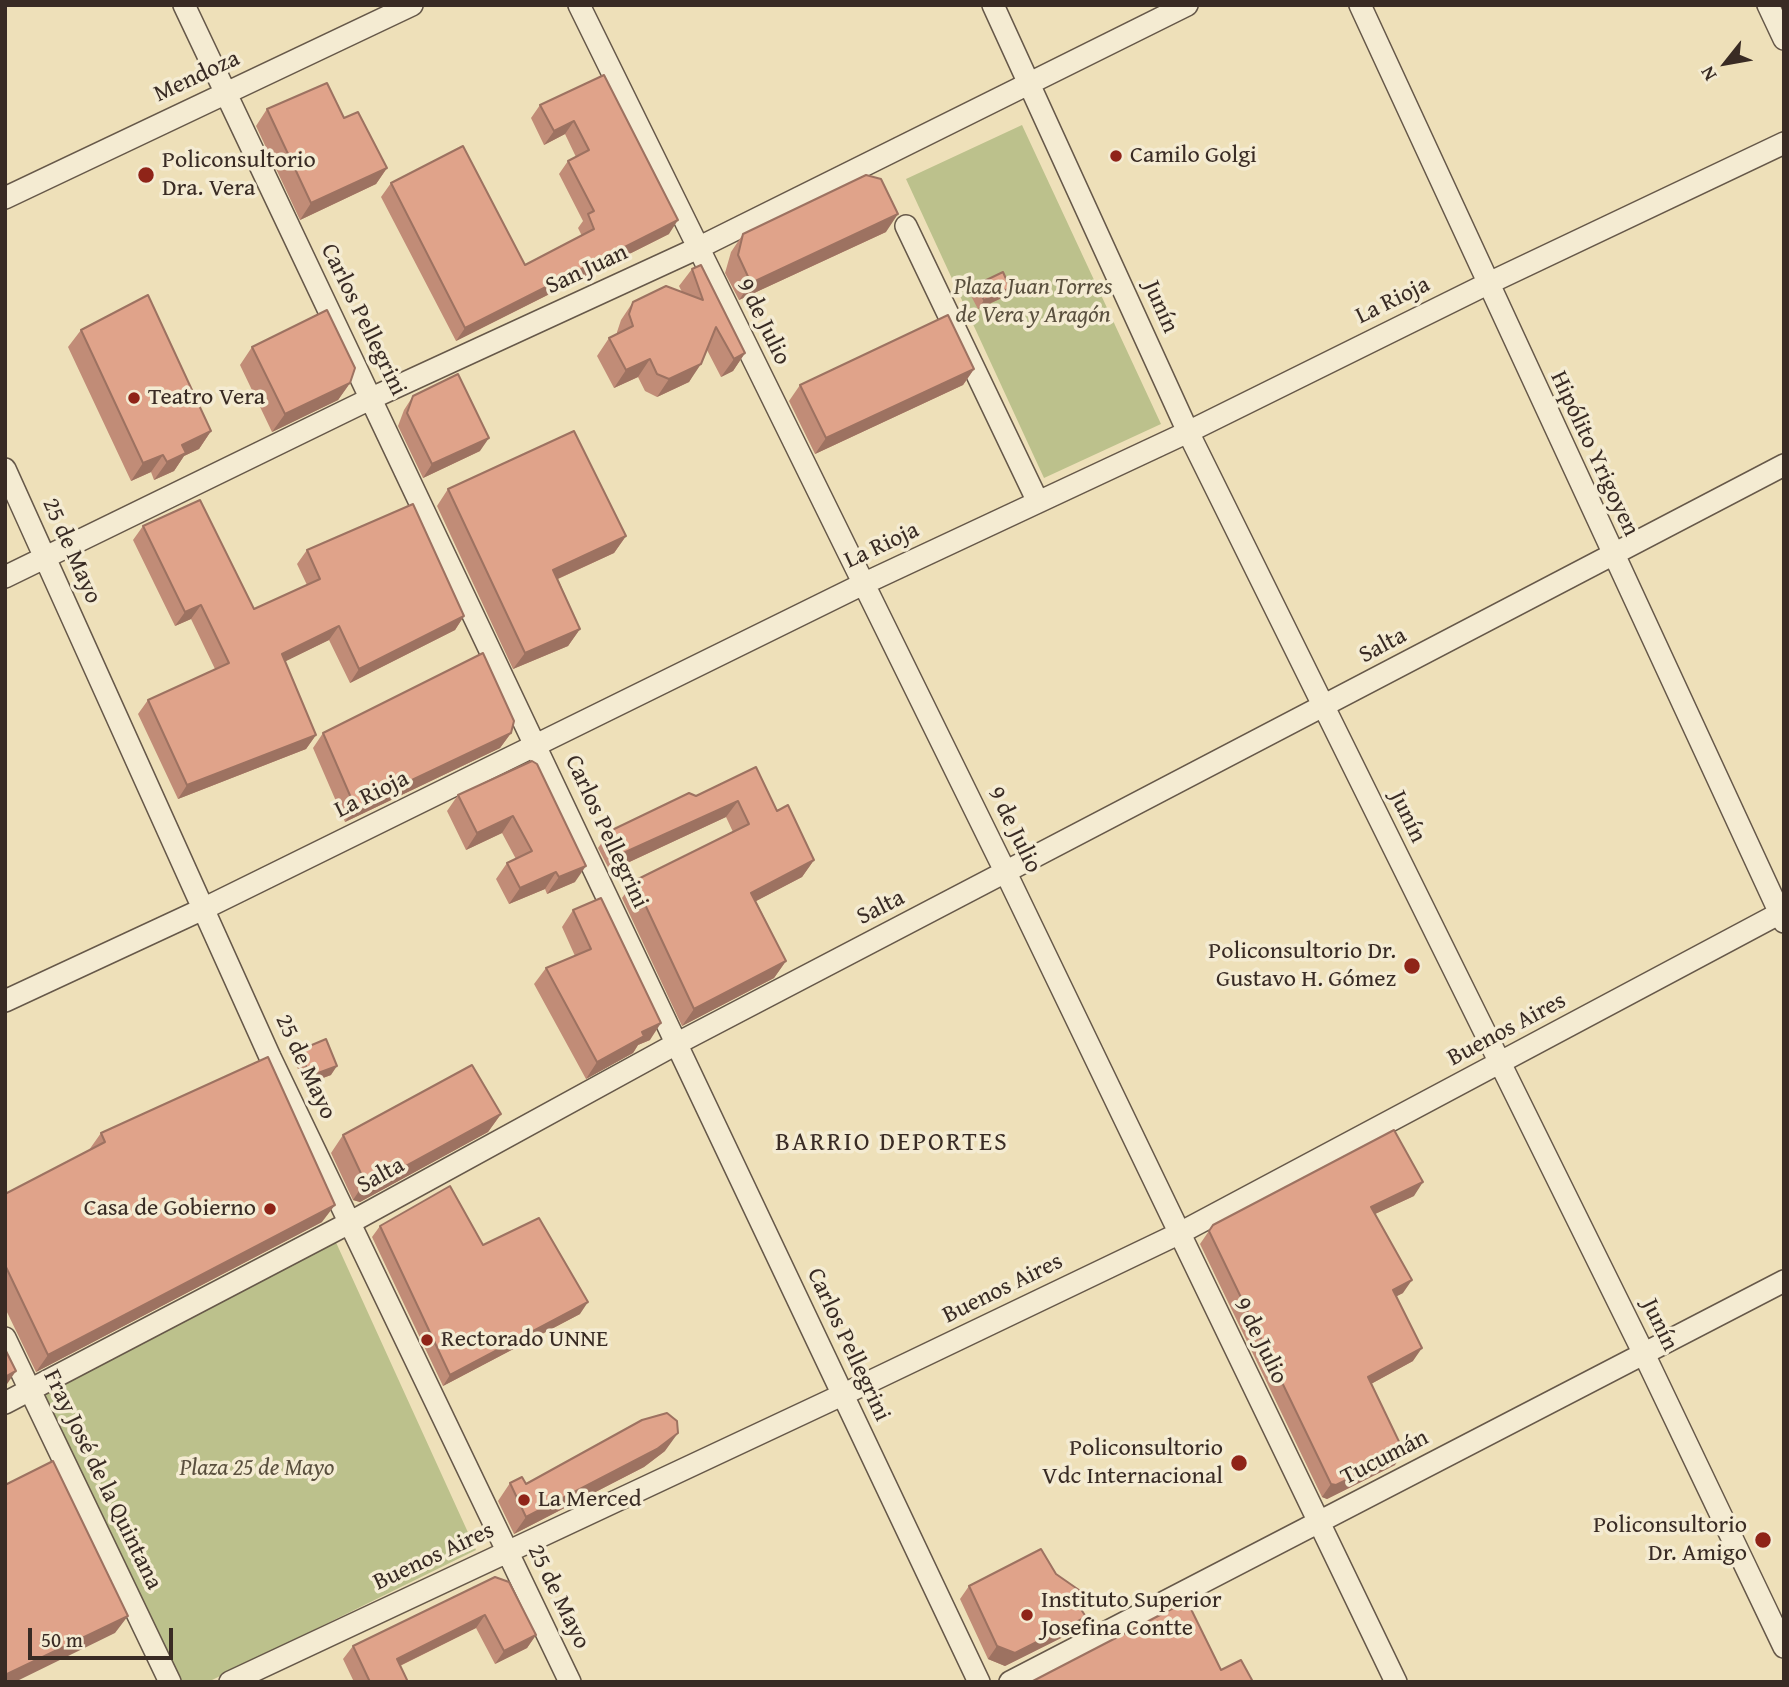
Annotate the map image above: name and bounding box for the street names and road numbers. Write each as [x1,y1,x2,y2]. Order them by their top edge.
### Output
street label: Mendoza [150,45,244,109]
street label: Carlos Pellegrini [314,239,412,401]
street label: San Juan [541,239,633,301]
street label: La Rioja [1351,271,1435,331]
street label: 9 de Julio [730,274,796,370]
street label: Junín [1136,276,1184,338]
street label: Hipólito Yrigoyen [1543,367,1645,541]
street label: 25 de Mayo [35,494,107,608]
street label: La Rioja [840,516,924,576]
street label: Salta [1354,622,1412,670]
street label: Carlos Pellegrini [558,751,654,913]
street label: La Rioja [330,765,414,825]
street label: 9 de Julio [981,782,1047,878]
street label: Junín [1382,786,1432,848]
street label: Salta [852,884,910,932]
street label: Buenos Aires [1443,987,1571,1073]
street label: 25 de Mayo [268,1010,342,1124]
street label: Salta [352,1151,410,1201]
street label: Buenos Aires [938,1248,1068,1330]
street label: Carlos Pellegrini [800,1264,896,1426]
street label: 9 de Julio [1227,1293,1293,1389]
street label: Junín [1634,1294,1684,1356]
street label: Fray José de la Quintana [36,1365,168,1595]
street label: Tucumán [1336,1424,1434,1492]
street label: Buenos Aires [369,1516,499,1598]
street label: 25 de Mayo [520,1540,596,1654]

